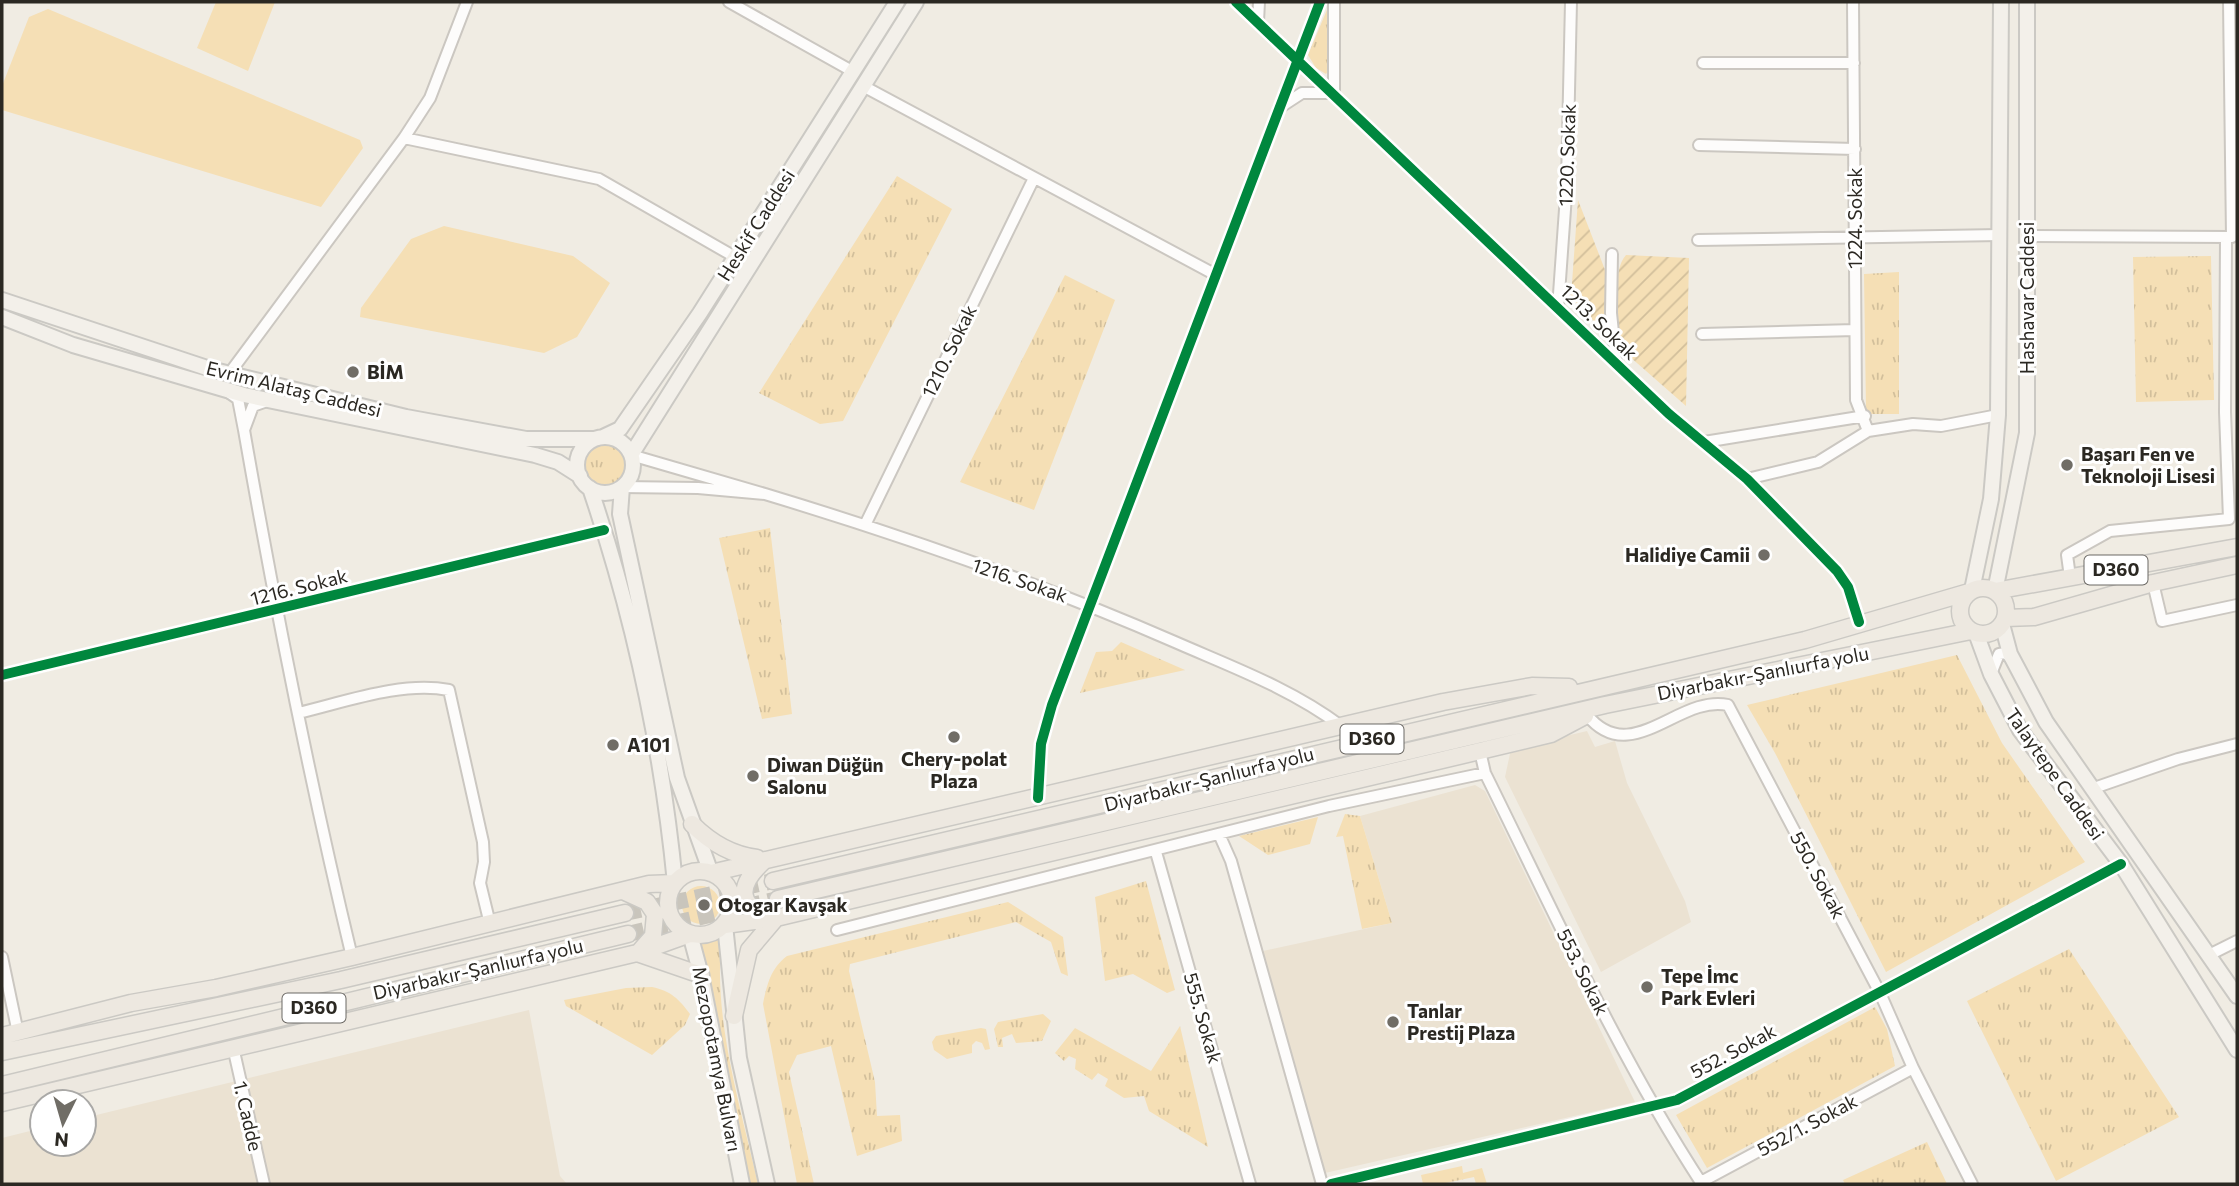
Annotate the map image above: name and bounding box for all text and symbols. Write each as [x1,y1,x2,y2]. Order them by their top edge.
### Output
street label: 1220. Sokak [1553,103,1580,207]
street label: Heskif Caddesi [712,164,799,285]
street label: 1224. Sokak [1843,167,1866,269]
street label: Hashavar Caddesi [2015,222,2038,374]
street label: 1213. Sokak [1556,279,1643,364]
street label: 1210. Sokak [916,301,981,401]
street label: Evrim Alataş Caddesi [204,356,384,421]
place label: BİM [367,360,404,383]
marker: BİM [345,364,361,380]
place label: Başarı Fen ve Teknoloji Lisesi [2081,442,2215,487]
marker: Başarı Fen ve Teknoloji Lisesi [2059,457,2075,473]
place label: Halidiye Camii [1625,543,1750,566]
marker: Halidiye Camii [1756,547,1772,563]
street label: 1216. Sokak [970,553,1071,607]
road number: D360 [2084,556,2148,584]
street label: 1216. Sokak [248,563,350,610]
street label: Diyarbakır-Şanlıurfa yolu [1655,641,1871,704]
street label: Talaytepe Caddesi [2001,703,2110,844]
road number: D360 [1340,724,1404,754]
marker: Chery-polat Plaza [946,729,962,745]
place label: A101 [627,733,670,756]
marker: A101 [605,737,621,753]
street label: Diyarbakır-Şanlıurfa yolu [1102,741,1316,816]
place label: Chery-polat Plaza [901,747,1007,792]
place label: Diwan Düğün Salonu [767,753,884,798]
marker: Diwan Düğün Salonu [745,768,761,784]
street label: 550. Sokak [1786,827,1851,922]
place label: Otogar Kavşak [718,893,848,916]
marker: Otogar Kavşak [696,897,712,913]
street label: 553. Sokak [1553,925,1614,1019]
street label: Diyarbakır-Şanlıurfa yolu [371,933,585,1004]
street label: Mezopotamya Bulvarı [688,964,747,1154]
place label: Tepe İmc Park Evleri [1661,964,1755,1009]
street label: 555. Sokak [1180,970,1227,1066]
marker: Tepe İmc Park Evleri [1639,979,1655,995]
road number: D360 [282,993,346,1023]
place label: Tanlar Prestij Plaza [1407,999,1515,1044]
marker: Tanlar Prestij Plaza [1385,1014,1401,1030]
street label: 552. Sokak [1686,1018,1779,1083]
street label: 1. Cadde [229,1079,268,1153]
north arrow [28,1088,98,1158]
street label: 552/1. Sokak [1753,1089,1861,1161]
text: N [53,1128,70,1153]

